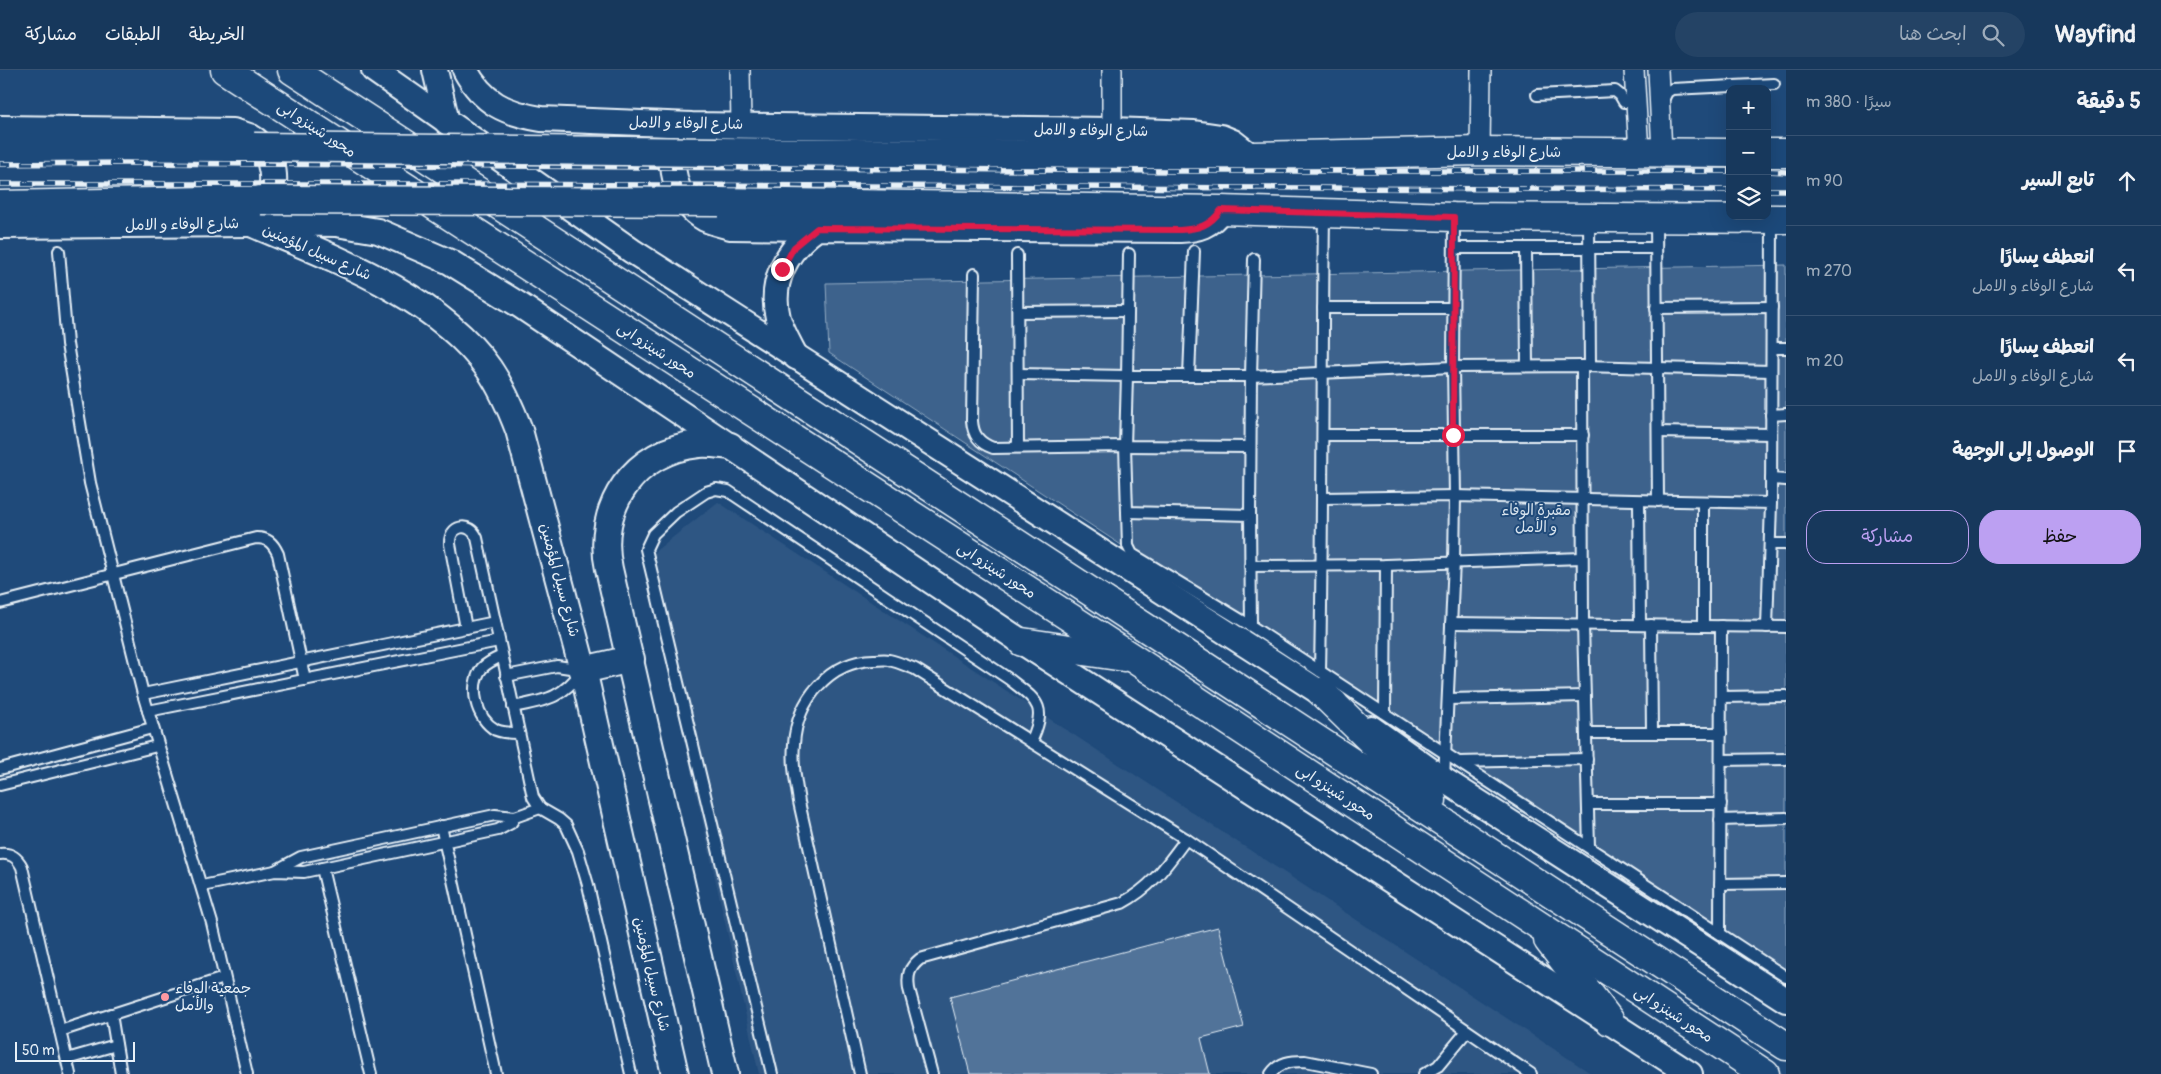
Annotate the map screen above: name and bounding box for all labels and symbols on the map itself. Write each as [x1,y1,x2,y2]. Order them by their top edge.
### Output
street label: محور شينزو ابى [274,97,360,162]
street label: شارع الوفاء و الامل [629,113,743,134]
street label: شارع الوفاء و الامل [1034,120,1148,141]
street label: شارع الوفاء و الامل [1447,143,1561,162]
street label: شارع الوفاء و الامل [125,214,239,235]
street label: شارع سبيل المؤمنين [260,220,374,285]
route end [771,258,794,281]
street label: محور شينزو ابى [614,318,700,383]
route start [1442,424,1465,447]
park label: مقبرة الوفاء و الأمل [1501,501,1571,537]
street label: شارع سبيل المؤمنين [535,521,584,639]
street label: محور شينزو ابى [954,538,1040,603]
street label: محور شينزو ابى [1293,760,1379,825]
street label: شارع سبيل المؤمنين [629,915,674,1033]
place label: جمعية الوفاء والأمل [175,979,251,1015]
street label: محور شينزو ابى [1631,982,1717,1047]
marker: جمعية الوفاء والأمل [159,991,171,1003]
scale bar [15,1039,135,1062]

